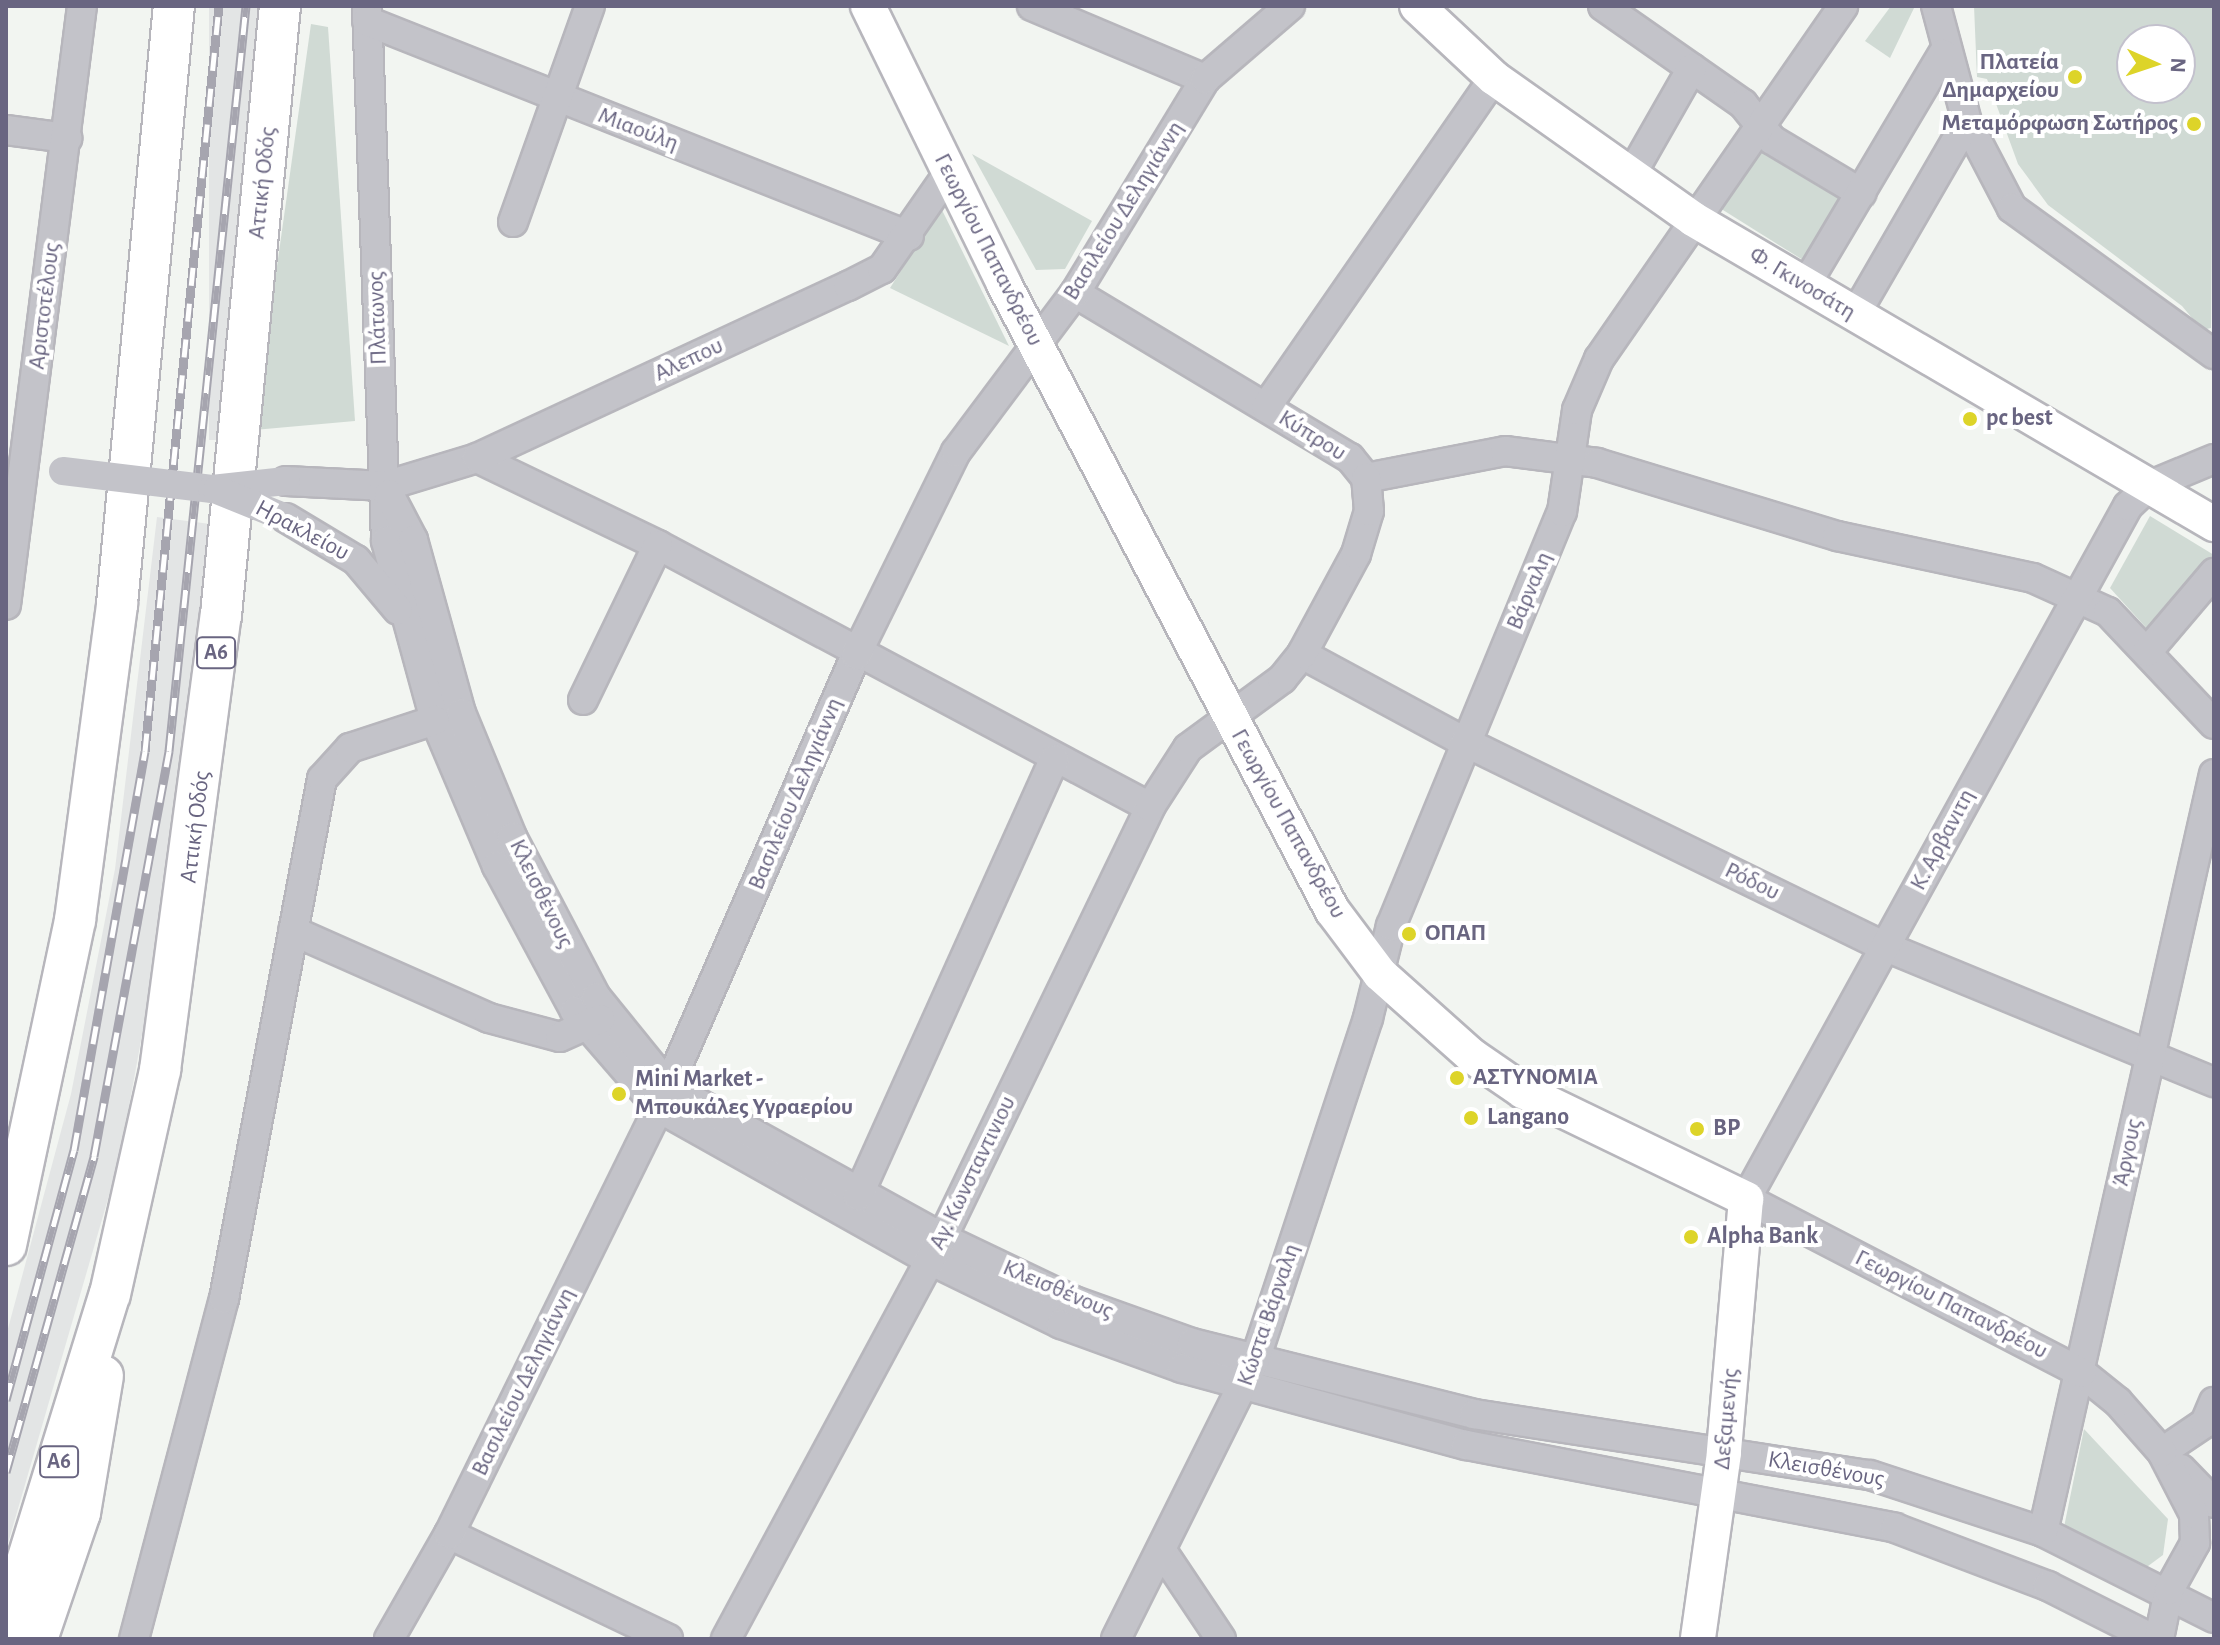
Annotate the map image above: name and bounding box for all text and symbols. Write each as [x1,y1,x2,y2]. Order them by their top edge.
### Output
north arrow [2116,24,2196,104]
place label: Πλατεία Δημαρχείου [1942,49,2059,105]
text: N [2167,57,2189,73]
marker: Πλατεία Δημαρχείου [2066,68,2084,86]
street label: Μιαούλη [594,102,682,158]
place label: Μεταμόρφωση Σωτήρος [1942,110,2178,138]
marker: Μεταμόρφωση Σωτήρος [2185,115,2203,133]
street label: Βασιλείου Δεληγιάννη [1057,116,1191,306]
street label: Αττική Οδός [243,125,283,241]
street label: Γεωργίου Παπανδρέου [927,149,1049,351]
street label: Αριστοτέλους [23,241,67,371]
street label: Φ. Γκινοσάτη [1743,241,1861,327]
street label: Πλάτωνος [362,271,394,365]
street label: Αλεπου [650,332,728,388]
street label: Κύπρου [1273,404,1351,468]
place label: pc best [1986,405,2053,433]
marker: pc best [1961,410,1979,428]
street label: Ηρακλείου [250,494,354,568]
street label: Βάρναλη [1501,548,1559,634]
road number: Α6 [196,635,236,671]
street label: Βασιλείου Δεληγιάννη [743,694,849,894]
street label: Γεωργίου Παπανδρέου [1224,724,1352,924]
street label: Αττική Οδός [175,769,217,885]
street label: Κ. Αρβανιτη [1904,784,1982,896]
street label: Κλεισθένους [502,835,580,953]
street label: Ρόδου [1720,856,1784,908]
place label: ΟΠΑΠ [1425,920,1486,948]
marker: ΟΠΑΠ [1400,925,1418,943]
place label: ΑΣΤΥΝΟΜΙΑ [1473,1064,1598,1092]
place label: Mini Market - Μπουκάλες Υγραερίου [635,1066,853,1122]
marker: ΑΣΤΥΝΟΜΙΑ [1448,1069,1466,1087]
marker: Mini Market - Μπουκάλες Υγραερίου [610,1085,628,1103]
street label: Αγ. Κωνσταντινιου [923,1091,1023,1255]
place label: Langano [1487,1104,1569,1132]
marker: Langano [1462,1109,1480,1127]
place label: BP [1713,1115,1740,1143]
street label: Άργους [2107,1116,2149,1190]
marker: BP [1688,1120,1706,1138]
place label: Alpha Bank [1707,1223,1818,1251]
marker: Alpha Bank [1682,1228,1700,1246]
street label: Κώστα Βάρναλη [1231,1240,1307,1390]
street label: Γεωργίου Παπανδρέου [1850,1244,2052,1366]
street label: Κλεισθένους [998,1254,1118,1326]
street label: Βασιλείου Δεληγιάννη [466,1283,582,1481]
street label: Δεξαμενής [1708,1367,1746,1471]
road number: Α6 [39,1444,79,1480]
street label: Κλεισθένους [1766,1446,1886,1494]

